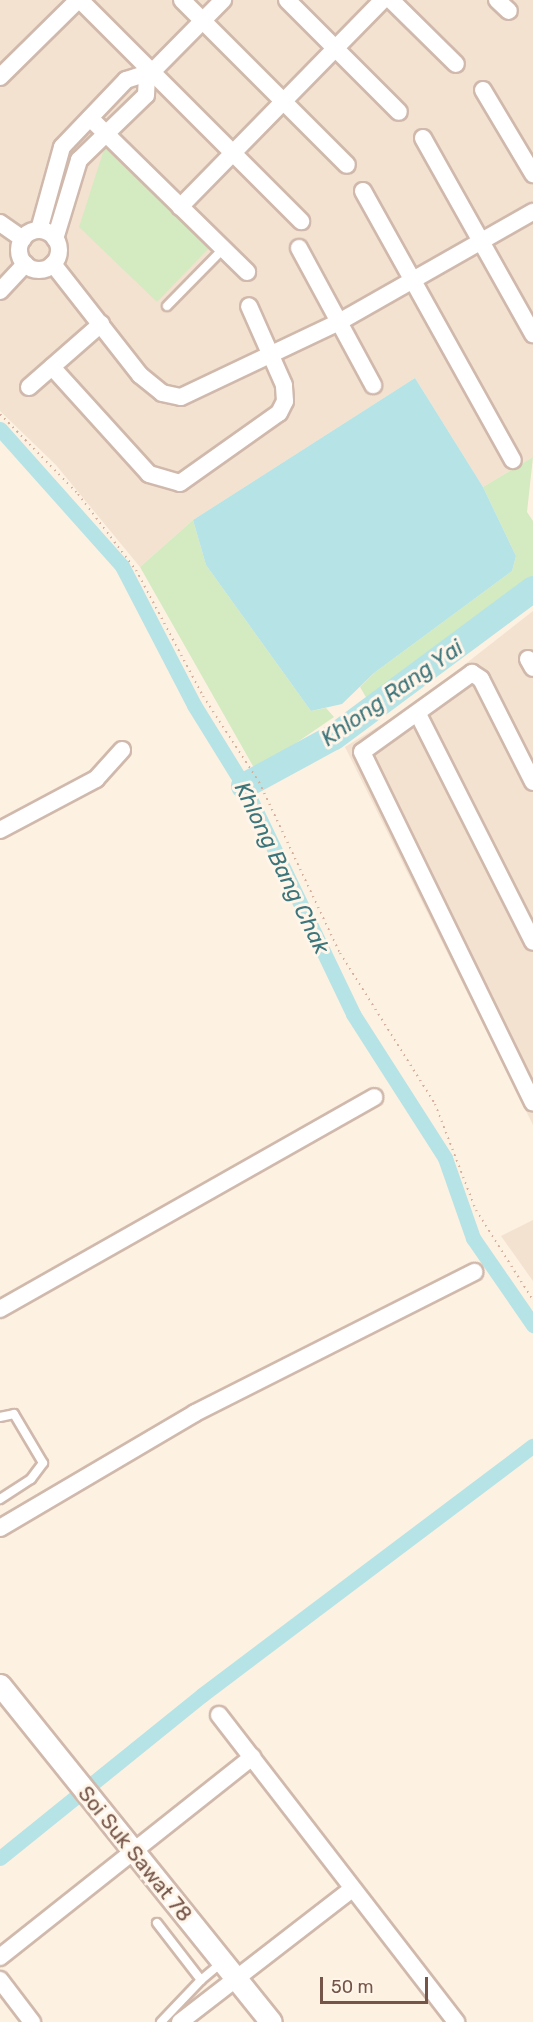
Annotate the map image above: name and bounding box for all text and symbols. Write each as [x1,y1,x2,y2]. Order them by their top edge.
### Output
water label: Khlong Rang Yai [316,634,468,752]
water label: Khlong Bang Chak [229,778,335,958]
street label: Soi Suk Sawat 78 [73,1781,197,1927]
scale bar [323,1965,431,2003]
text: 50 m [331,1976,374,1998]

